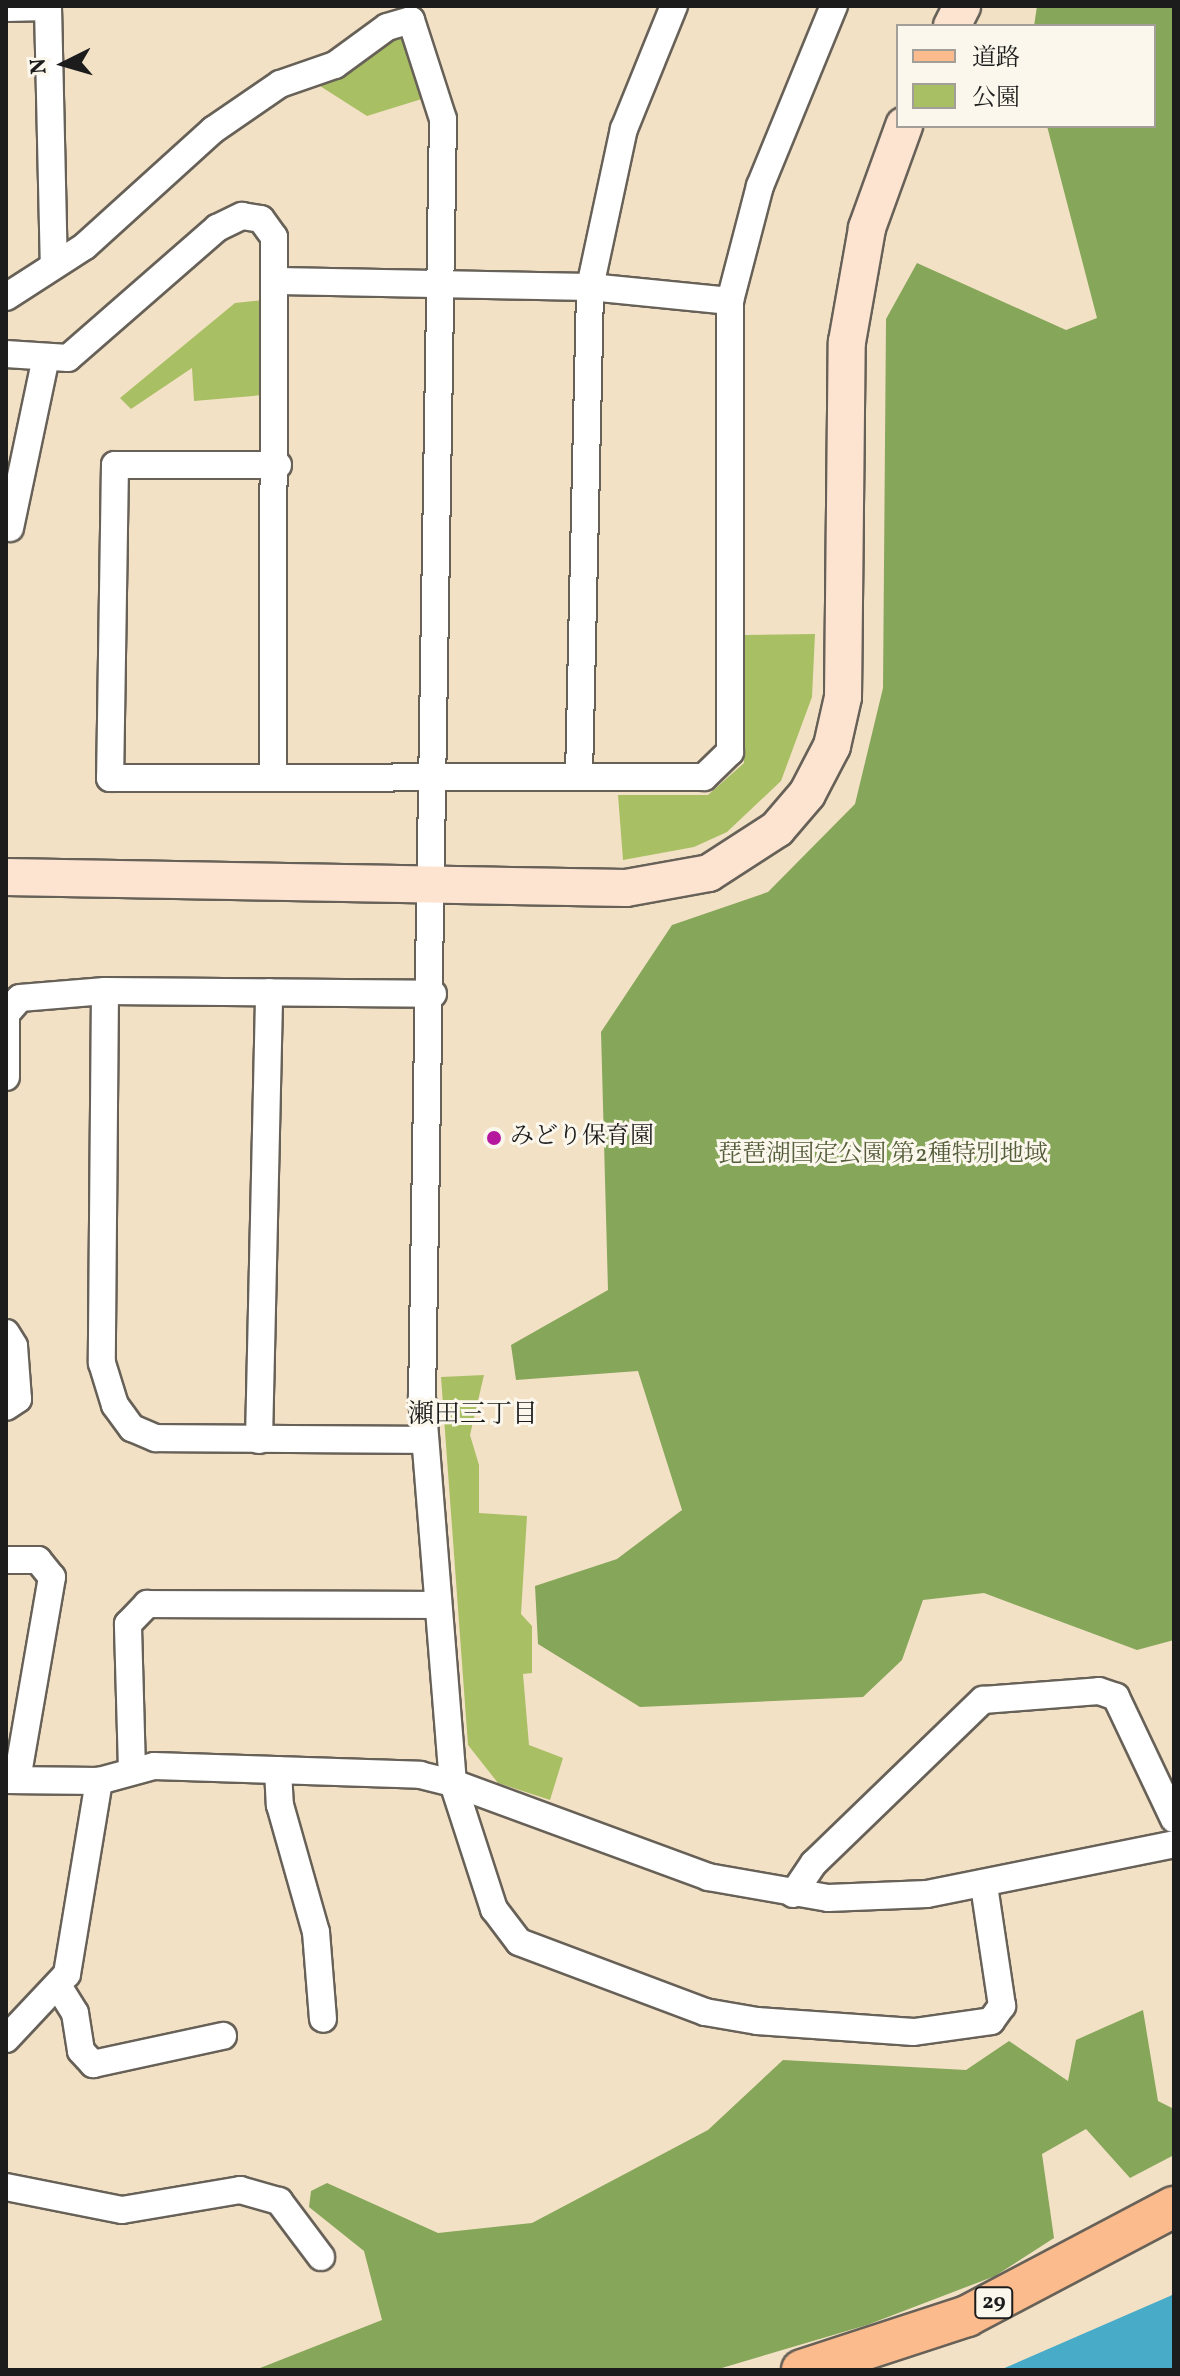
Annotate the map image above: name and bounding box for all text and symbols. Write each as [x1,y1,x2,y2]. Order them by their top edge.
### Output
north arrow [24,24,104,104]
legend [896,24,1156,128]
text: 道路 [972,42,1020,76]
text: N [23,57,56,75]
text: 公園 [972,82,1020,116]
place label: みどり保育園 [510,1124,654,1152]
marker: みどり保育園 [485,1129,503,1147]
park label: 琵琶湖国定公園 第2種特別地域 [718,1142,1048,1170]
district label: 瀬田三丁目 [408,1400,538,1432]
road number: 29 [974,2285,1014,2321]

